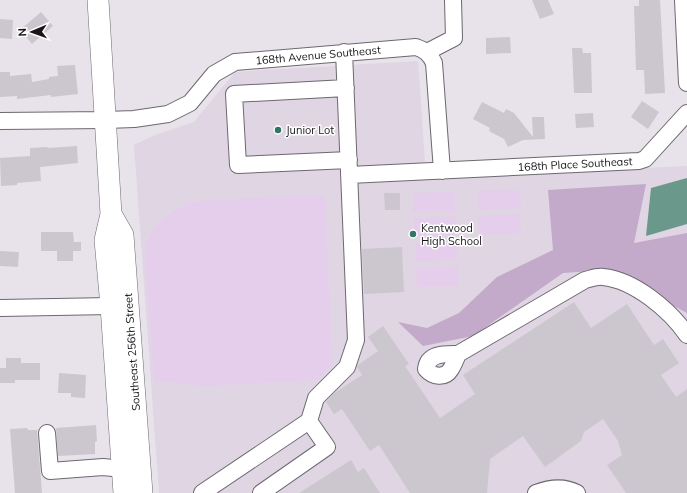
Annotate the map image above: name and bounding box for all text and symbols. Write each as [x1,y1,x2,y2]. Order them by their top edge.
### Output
north arrow [12,12,52,52]
text: N [15,28,29,37]
street label: 168th Avenue Southeast [255,43,381,67]
place label: Junior Lot [286,123,334,137]
marker: Junior Lot [273,125,283,135]
street label: 168th Place Southeast [517,154,633,174]
place label: Kentwood High School [421,221,482,248]
marker: Kentwood High School [408,229,418,239]
street label: Southeast 256th Street [121,293,143,411]

